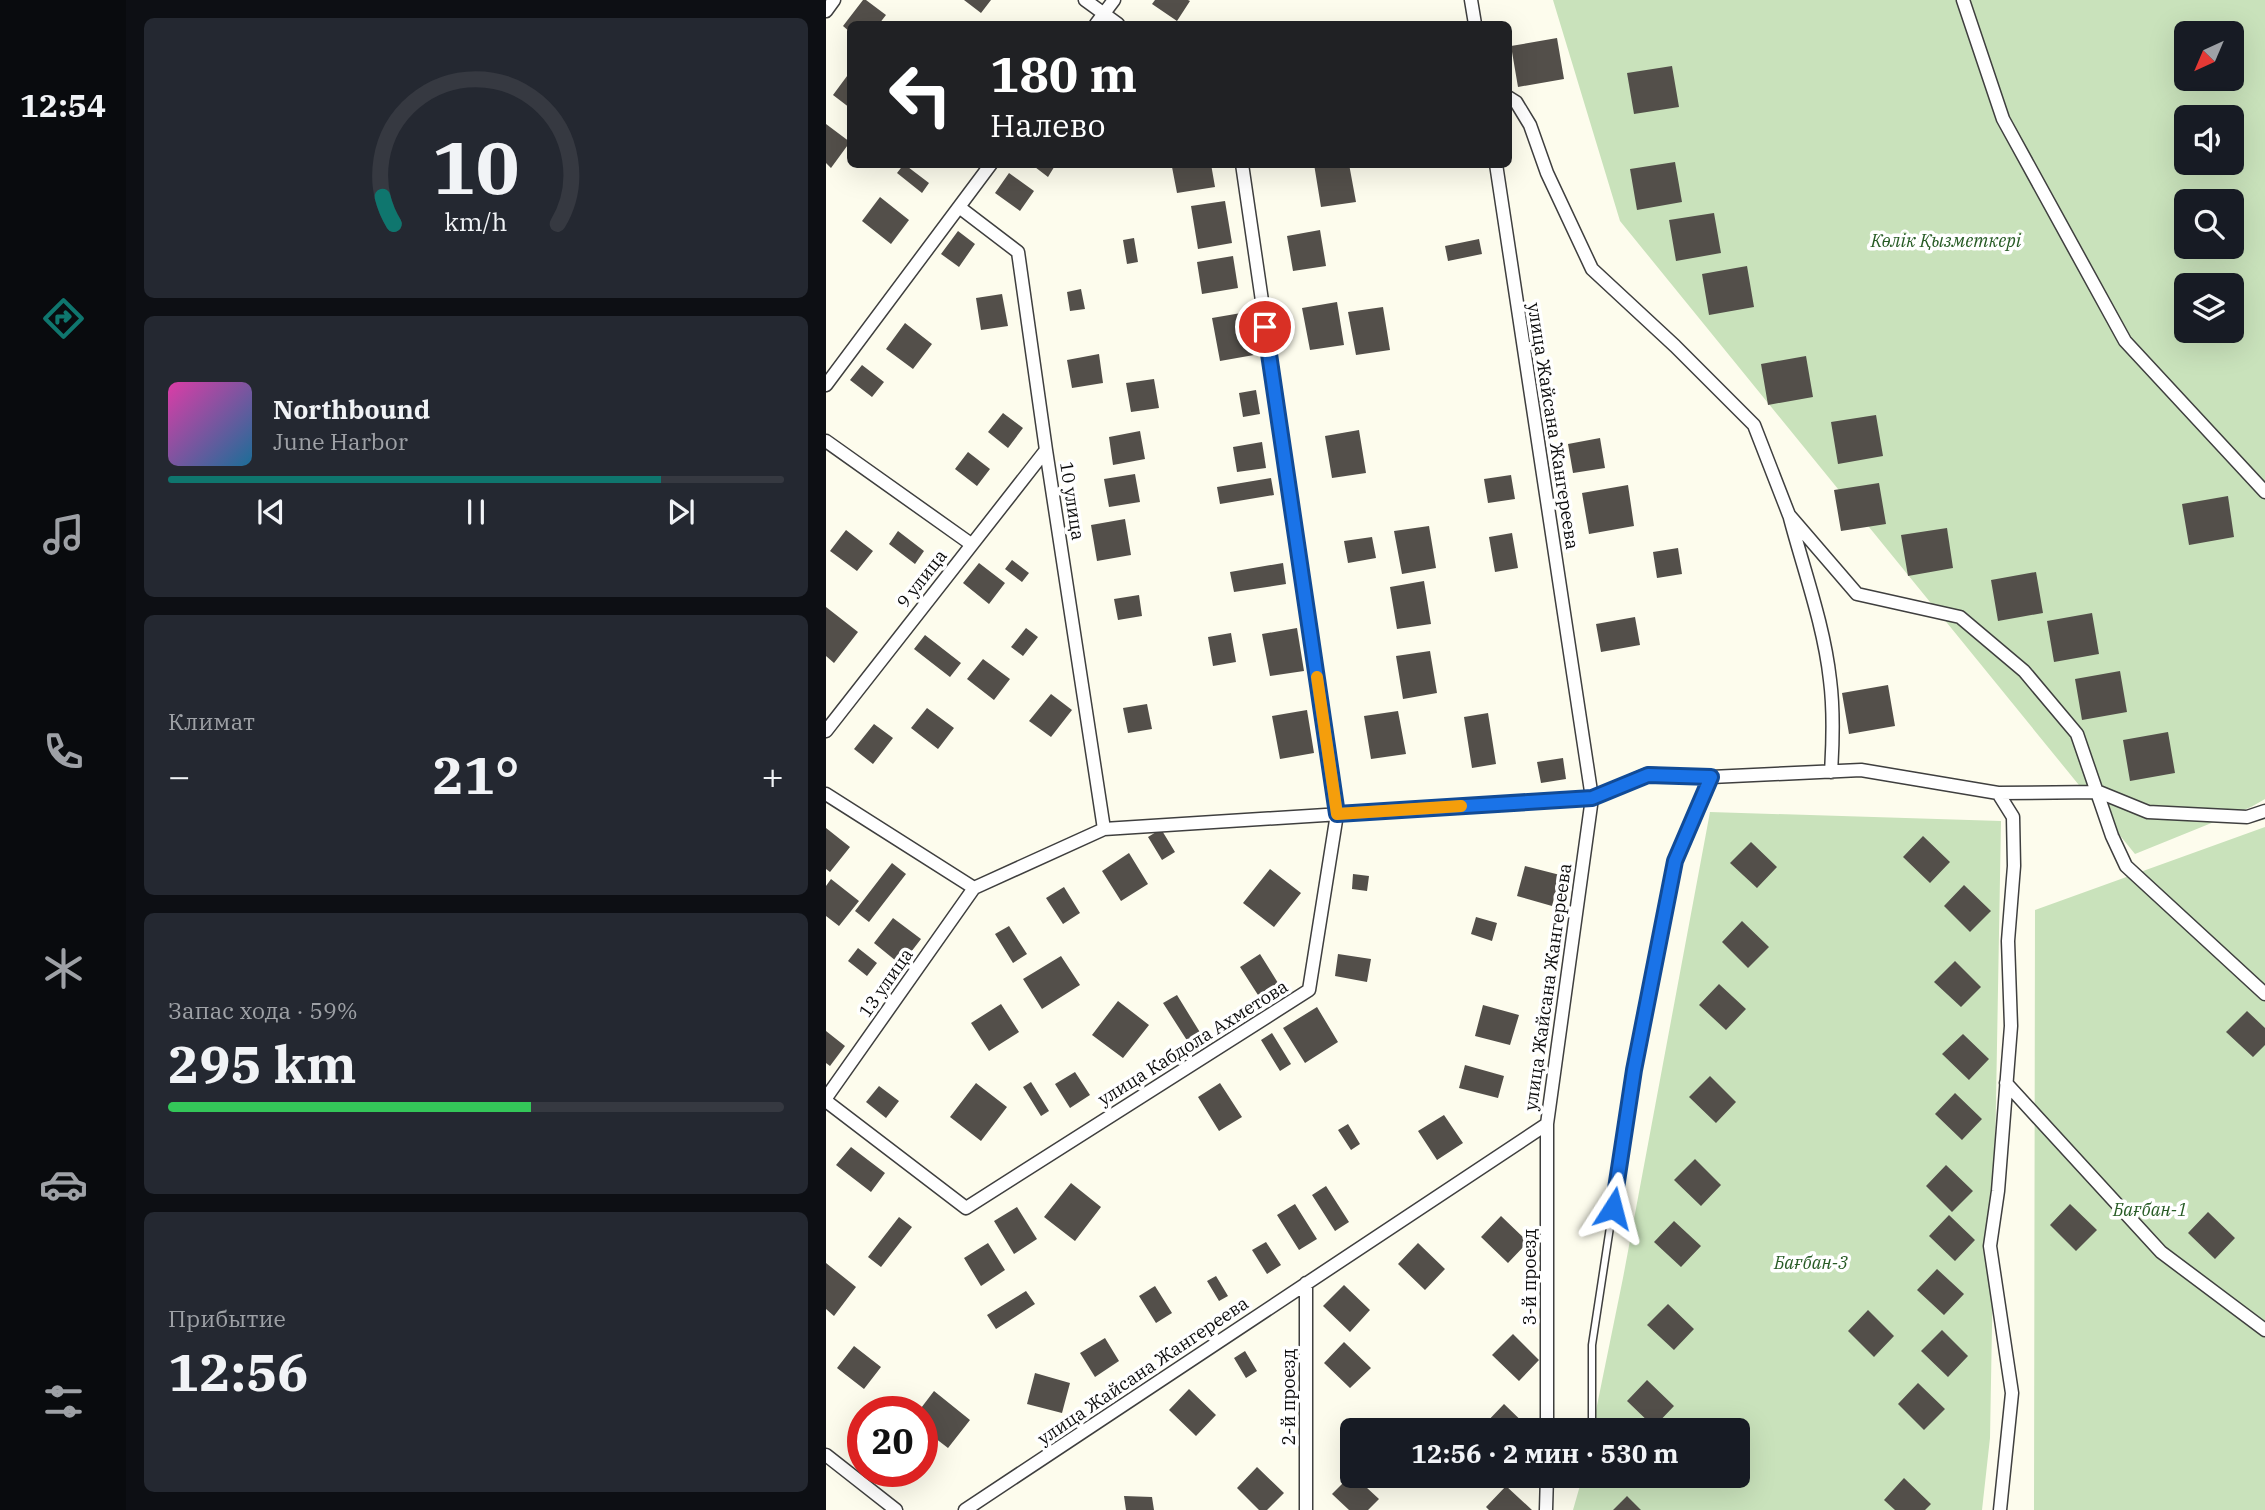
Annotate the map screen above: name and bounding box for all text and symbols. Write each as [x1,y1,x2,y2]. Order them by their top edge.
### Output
north arrow [2174,21,2244,91]
map controls [2174,21,2244,343]
text: 180 m [990,42,1137,105]
icon: left [875,49,966,140]
text: 12:54 [20,84,106,126]
text: Налево [990,104,1106,146]
button: sound [2174,105,2244,175]
text: 10 [432,120,520,215]
button: search [2174,189,2244,259]
text: km/h [444,205,508,238]
park label: Көлік Қызметкері [1870,229,2022,252]
button: layers [2174,273,2244,343]
icon: directions [39,294,88,343]
pin [1235,297,1295,357]
street label: улица Жайсана Жангереева [1523,301,1584,551]
icon: arrive [1246,308,1284,346]
text: Northbound [273,392,430,426]
text: June Harbor [273,426,408,456]
street label: 10 улица [1055,460,1090,542]
icon: previous [252,493,290,531]
icon: pause [457,493,495,531]
icon: next [662,493,700,531]
icon: music [39,510,88,559]
street label: 9 улица [892,545,952,613]
text: Климат [168,706,255,736]
icon: phone [39,727,88,776]
text: 21° [433,741,519,808]
text: − [168,751,191,800]
text: + [761,751,784,800]
street label: улица Жайсана Жангереева [1519,862,1576,1112]
icon: climate [39,944,88,993]
street label: 13 улица [853,944,918,1022]
street label: улица Кабдола Ахметова [1093,974,1292,1111]
text: Запас хода · 59% [168,995,358,1025]
text: 295 km [168,1030,357,1097]
icon: car [39,1160,88,1209]
position arrow [1576,1171,1650,1245]
park label: Бағбан-1 [2112,1198,2187,1221]
street label: 3-й проезд [1518,1229,1541,1325]
park label: Бағбан-3 [1773,1251,1848,1274]
street label: улица Жайсана Жангереева [1033,1291,1253,1450]
text: Прибытие [168,1303,286,1333]
text: 12:56 [168,1338,309,1405]
street label: 2-й проезд [1277,1349,1300,1445]
icon: filters [39,1377,88,1426]
speed limit sign: 20 [847,1396,938,1487]
text: 12:56 · 2 мин · 530 m [1411,1436,1679,1470]

